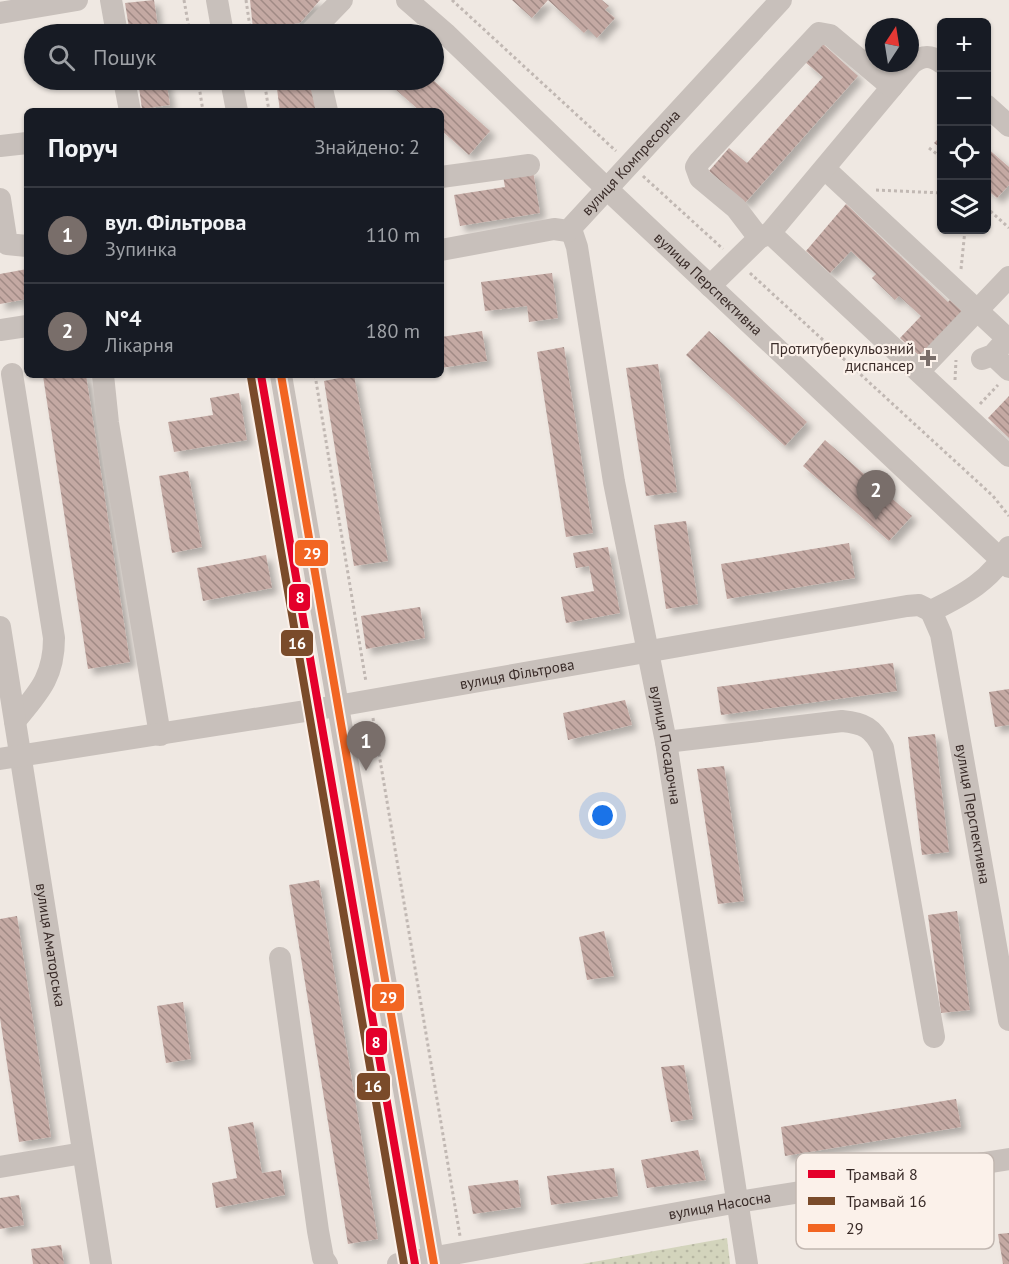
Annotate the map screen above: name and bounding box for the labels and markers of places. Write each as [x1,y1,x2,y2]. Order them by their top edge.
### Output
place label: Протитуберкульозний диспансер [770,339,914,375]
marker: Протитуберкульозний диспансер [919,349,937,367]
pin: 2 [856,470,896,520]
pin: 1 [346,722,386,771]

